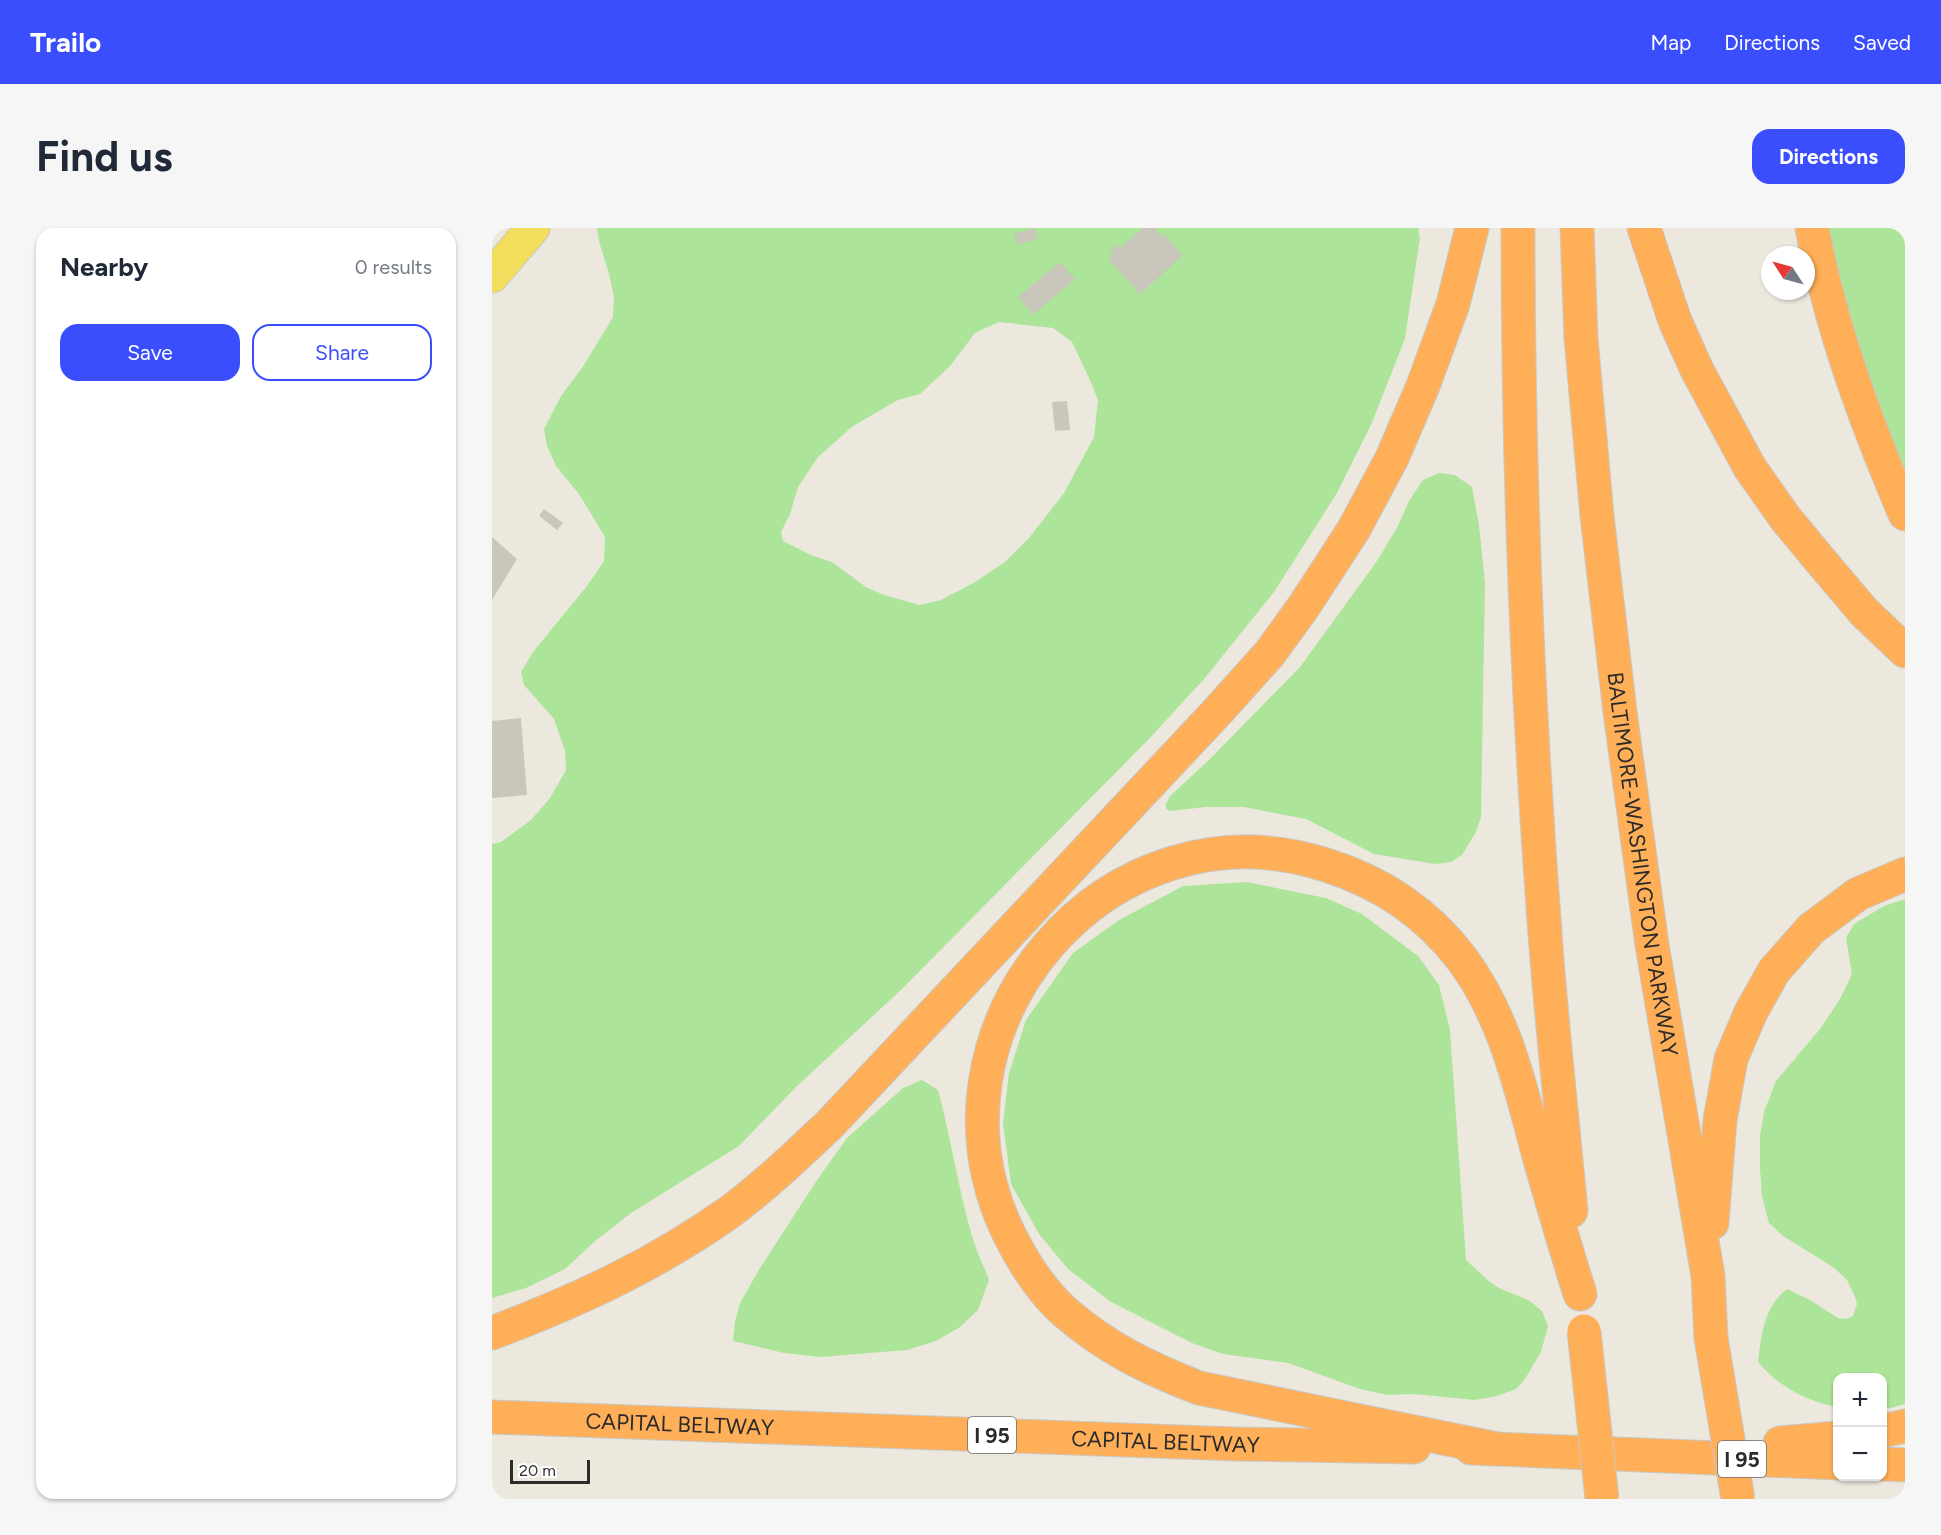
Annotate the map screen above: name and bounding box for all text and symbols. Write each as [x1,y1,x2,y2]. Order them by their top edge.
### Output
text: Trailo [30,25,101,59]
text: Map [1650,30,1691,55]
text: Directions [1724,30,1820,55]
text: Saved [1853,30,1911,55]
button: Directions [1752,129,1905,184]
text: Find us [36,131,173,182]
north arrow [1761,246,1815,300]
text: Nearby [60,251,148,283]
text: 0 results [355,255,432,279]
button: Save [60,324,240,381]
button: Share [252,324,432,381]
street label: BALTIMORE-WASHINGTON PARKWAY [1602,671,1684,1059]
map controls [1833,1373,1887,1481]
button: + [1833,1373,1887,1427]
street label: CAPITAL BELTWAY [585,1407,775,1441]
road number: I 95 [968,1417,1016,1453]
street label: CAPITAL BELTWAY [1071,1425,1261,1458]
button: − [1833,1427,1887,1481]
road number: I 95 [1718,1441,1766,1477]
scale bar [510,1457,590,1484]
text: 20 m [519,1461,556,1480]

